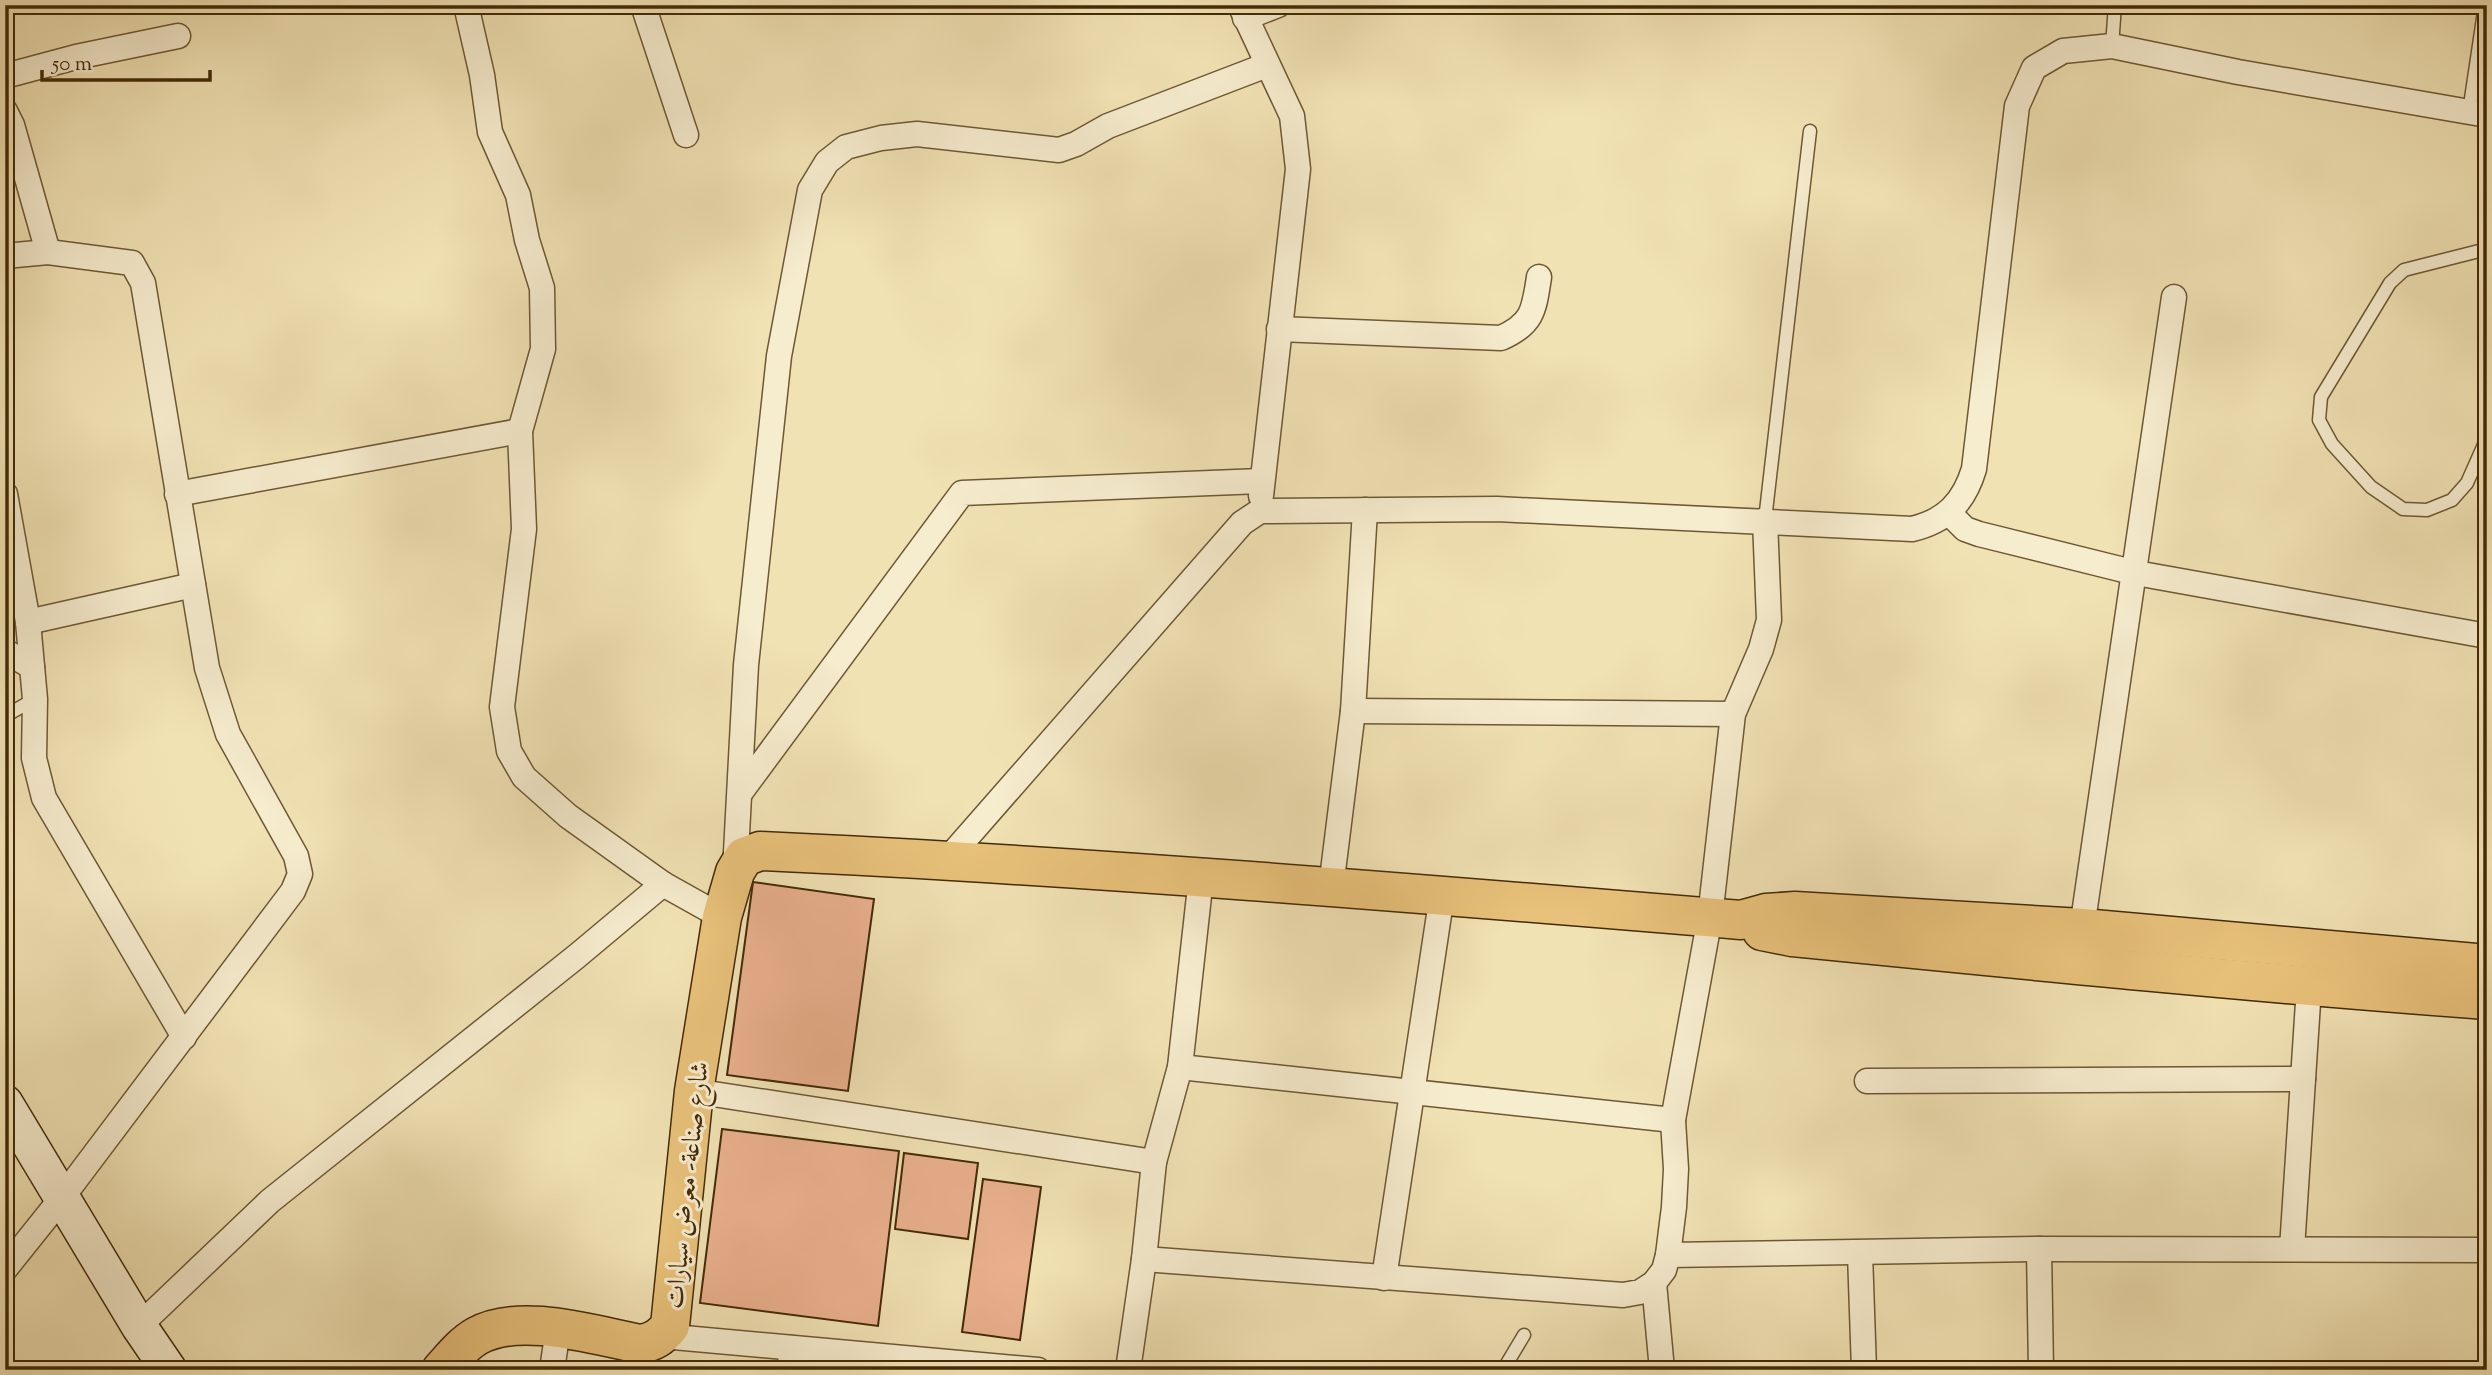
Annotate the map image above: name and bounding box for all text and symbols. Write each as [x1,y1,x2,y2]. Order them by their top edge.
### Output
scale bar [42,38,210,82]
text: 50 m [51,50,92,80]
street label: شارع صناعة- معرض سيارات [657,1060,721,1311]

